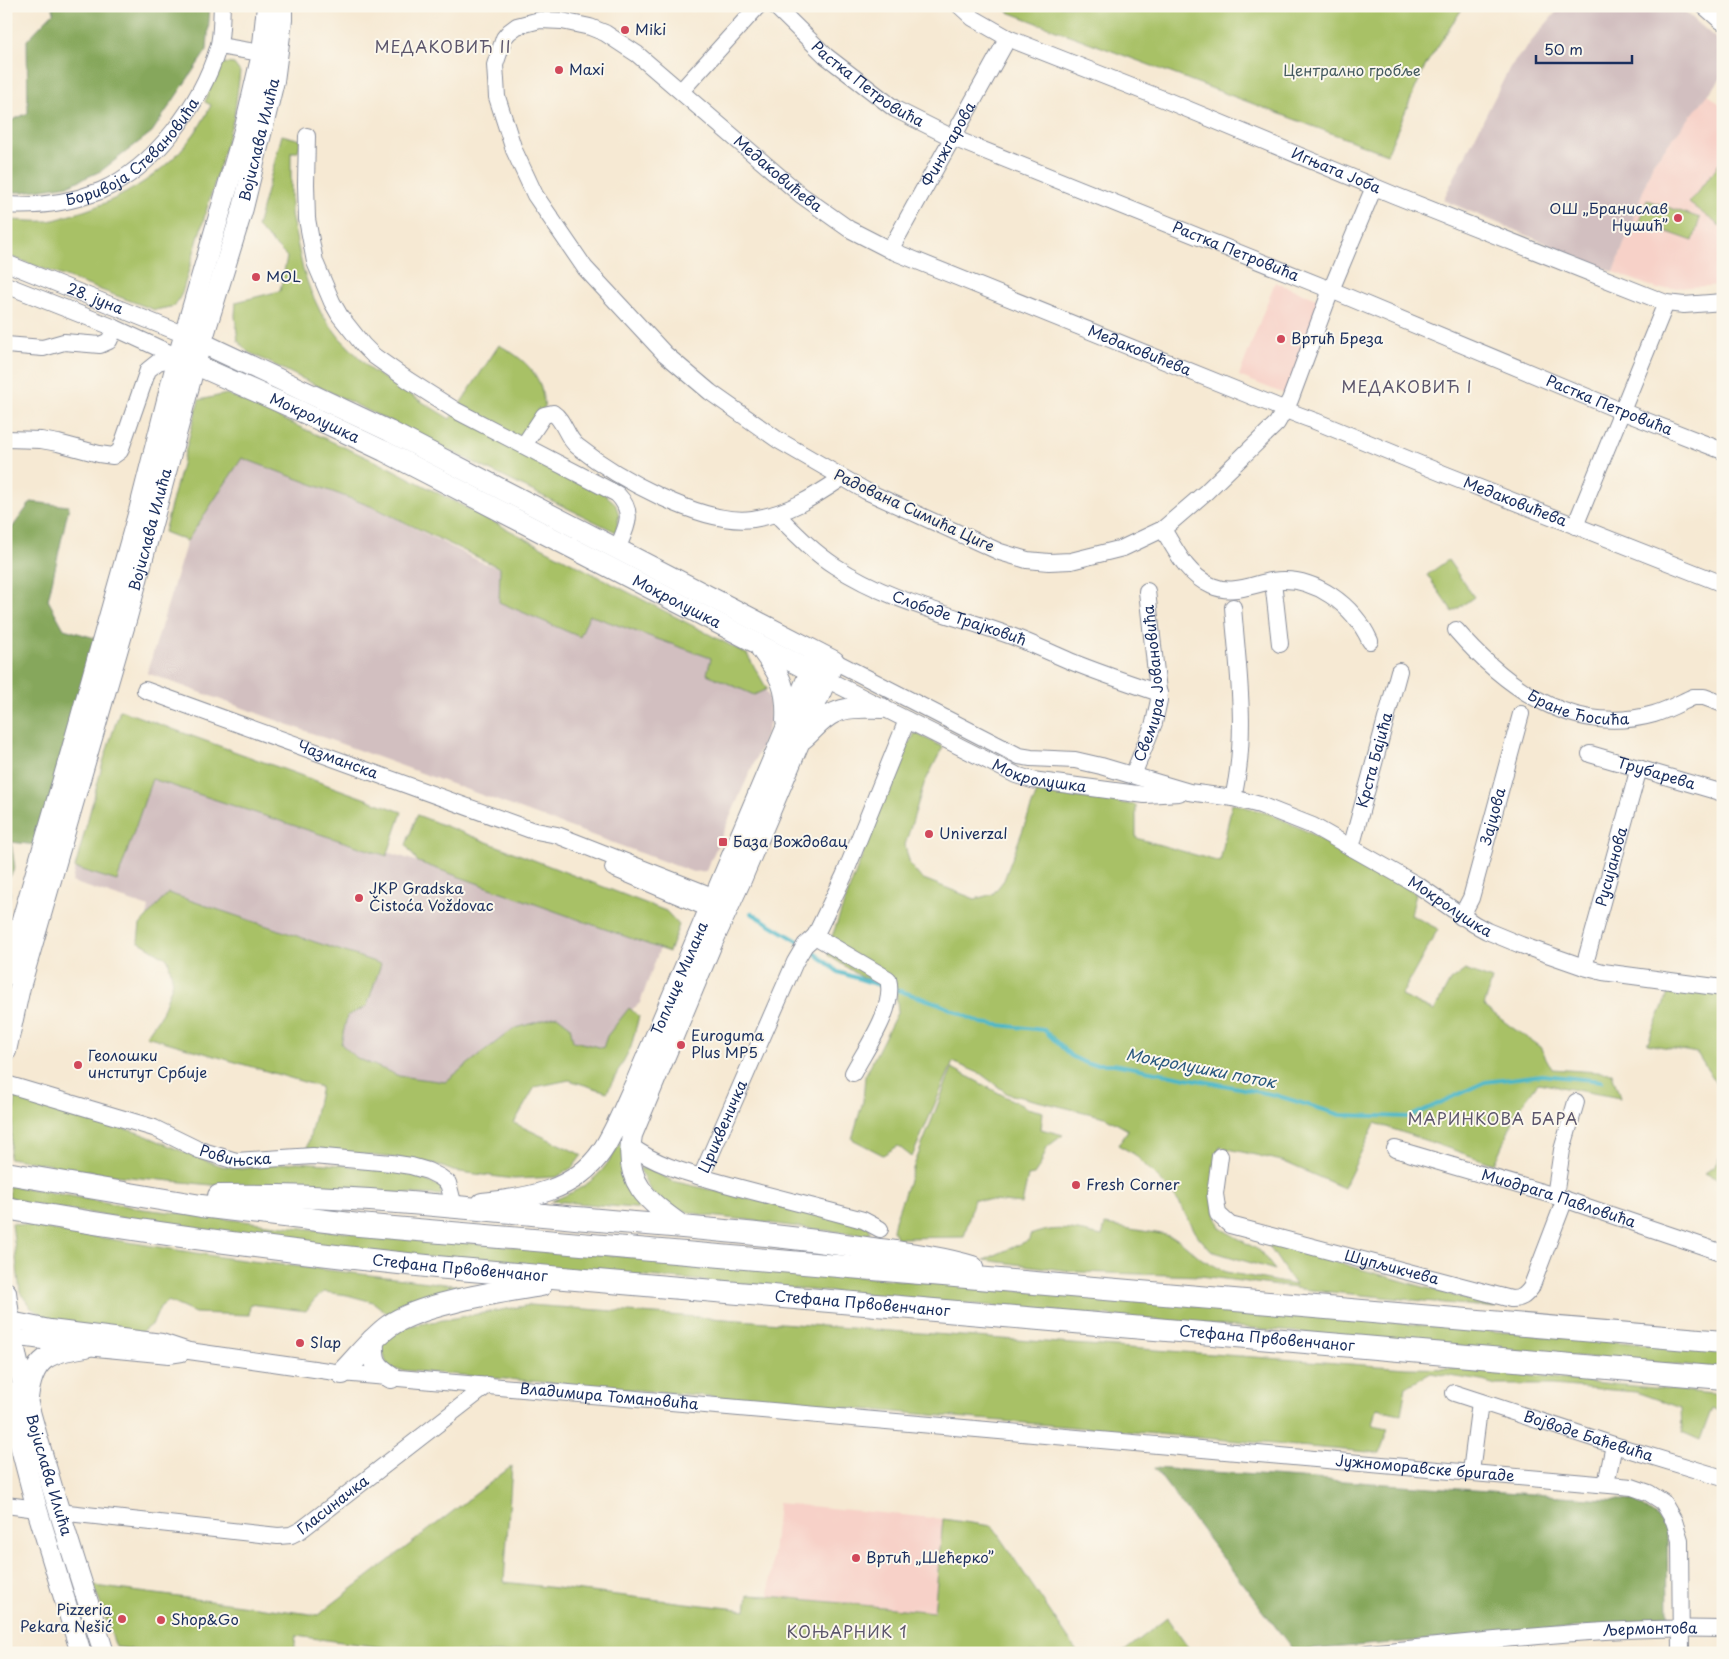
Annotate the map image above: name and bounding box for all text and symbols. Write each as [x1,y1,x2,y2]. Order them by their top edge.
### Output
place label: Miki [635,17,666,40]
marker: Miki [619,24,631,36]
scale bar [1536,32,1633,64]
district label: МЕДАКОВИЋ II [374,34,512,58]
street label: Растка Петровића [807,35,929,132]
text: 50 m [1544,37,1583,60]
place label: Maxi [569,57,605,80]
park label: Централно гробље [1283,58,1421,81]
marker: Maxi [553,64,565,76]
street label: Војислава Илића [232,75,284,204]
street label: Боривоја Стевановића [63,92,204,210]
street label: Финжгарова [915,96,981,190]
street label: Медаковићева [729,129,828,217]
street label: Игњата Јоба [1288,141,1386,199]
place label: ОШ „Бранислав Нушић” [1549,196,1668,236]
marker: ОШ „Бранислав Нушић” [1672,212,1684,224]
street label: Растка Петровића [1169,214,1304,286]
place label: MOL [266,264,301,287]
marker: MOL [250,271,262,283]
street label: 28. јуна [64,276,128,319]
street label: Медаковићева [1085,318,1196,381]
place label: Вртић Бреза [1291,326,1384,349]
marker: Вртић Бреза [1275,333,1287,345]
street label: Растка Петровића [1543,368,1677,440]
district label: МЕДАКОВИЋ I [1341,374,1473,398]
street label: Мокролушка [266,386,364,448]
street label: Радована Симића Циге [831,462,999,557]
street label: Војислава Илића [122,465,177,593]
street label: Медаковићева [1460,470,1571,532]
street label: Мокролушка [629,568,726,633]
street label: Слободе Трајковић [889,584,1030,651]
street label: Свемира Јовановића [1127,603,1169,765]
street label: Бране Ћосића [1524,683,1630,730]
street label: Крста Бајића [1349,709,1397,810]
street label: Чазманска [295,733,382,784]
street label: Трубарева [1615,750,1699,795]
street label: Мокролушка [989,752,1089,797]
street label: Зајцова [1473,784,1511,848]
place label: Univerzal [939,821,1008,844]
street label: Русијанова [1588,823,1632,909]
marker: Univerzal [923,828,935,840]
place label: База Вождовац [733,829,848,852]
marker: База Вождовац [717,836,729,848]
street label: Мокролушка [1404,869,1497,942]
place label: JKP Gradska Čistoća Voždovac [369,876,494,916]
marker: JKP Gradska Čistoća Voždovac [353,892,365,904]
street label: Топлице Милана [644,917,713,1038]
place label: Euroguma Plus MP5 [691,1023,765,1063]
marker: Euroguma Plus MP5 [675,1039,687,1051]
water label: Мокролушки поток [1124,1041,1279,1094]
place label: Геолошки институт Србије [88,1043,207,1083]
marker: Геолошки институт Србије [72,1059,84,1071]
street label: Цриквеничка [691,1075,752,1176]
district label: МАРИНКОВА БАРА [1408,1106,1578,1130]
street label: Ровињска [197,1138,273,1171]
street label: Миодрага Павловића [1479,1162,1640,1233]
place label: Fresh Corner [1086,1172,1180,1195]
marker: Fresh Corner [1070,1179,1082,1191]
street label: Шупљикчева [1342,1243,1442,1290]
street label: Стефана Првовенчаног [371,1247,549,1287]
street label: Стефана Првовенчаног [774,1283,951,1321]
street label: Стефана Првовенчаног [1178,1318,1356,1356]
place label: Slap [310,1330,341,1353]
marker: Slap [294,1337,306,1349]
street label: Владимира Томановића [519,1376,700,1414]
street label: Војводе Баћевића [1521,1403,1657,1466]
street label: Војислава Илића [21,1411,79,1539]
street label: Јужноморавске бригаде [1335,1448,1516,1487]
street label: Гласиначка [291,1468,373,1539]
place label: Вртић „Шећерко” [866,1545,994,1568]
marker: Вртић „Шећерко” [850,1552,862,1564]
place label: Pizzeria Pekara Nešić [20,1597,113,1637]
place label: Shop&Go [171,1607,239,1630]
marker: Pizzeria Pekara Nešić [116,1613,128,1625]
marker: Shop&Go [155,1614,167,1626]
street label: Љермонтова [1602,1615,1698,1641]
district label: КОЊАРНИК 1 [786,1619,908,1643]

